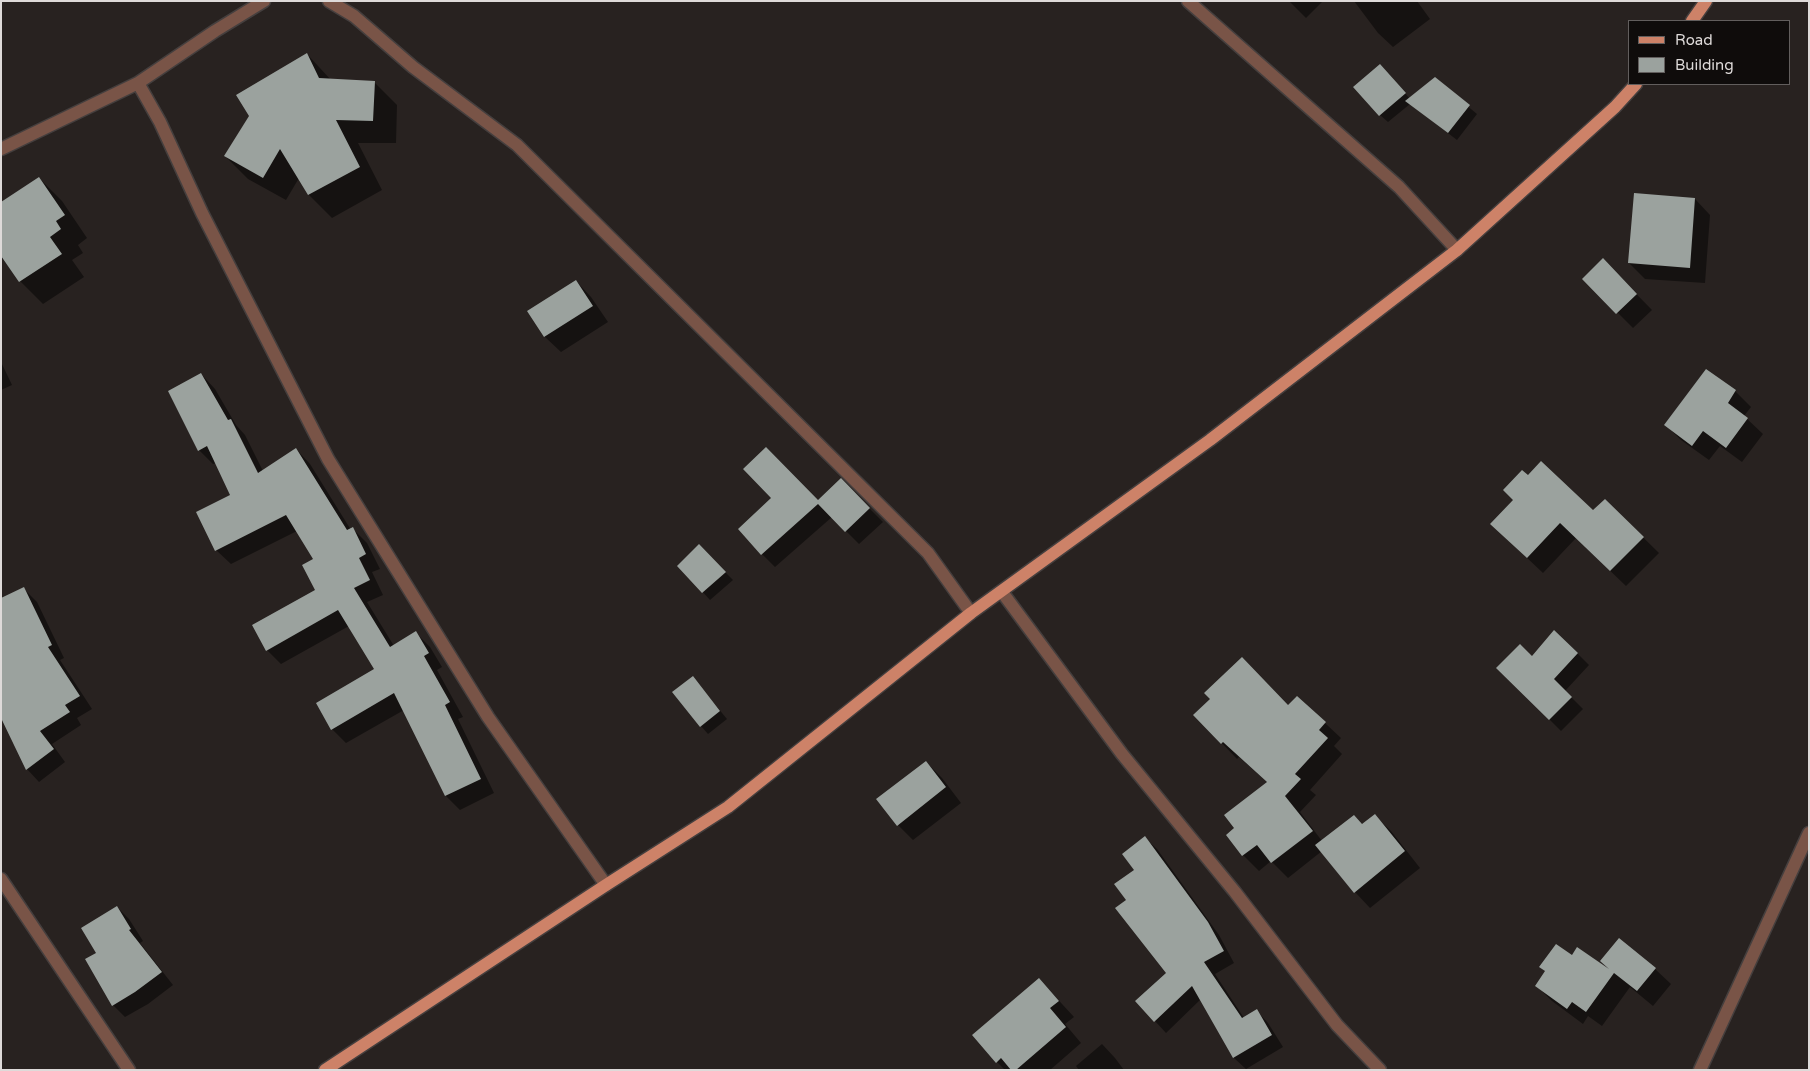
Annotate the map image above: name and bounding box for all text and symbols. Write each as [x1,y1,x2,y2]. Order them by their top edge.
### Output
legend [1628,20,1790,85]
text: Road [1675,31,1713,49]
text: Building [1675,56,1734,74]

